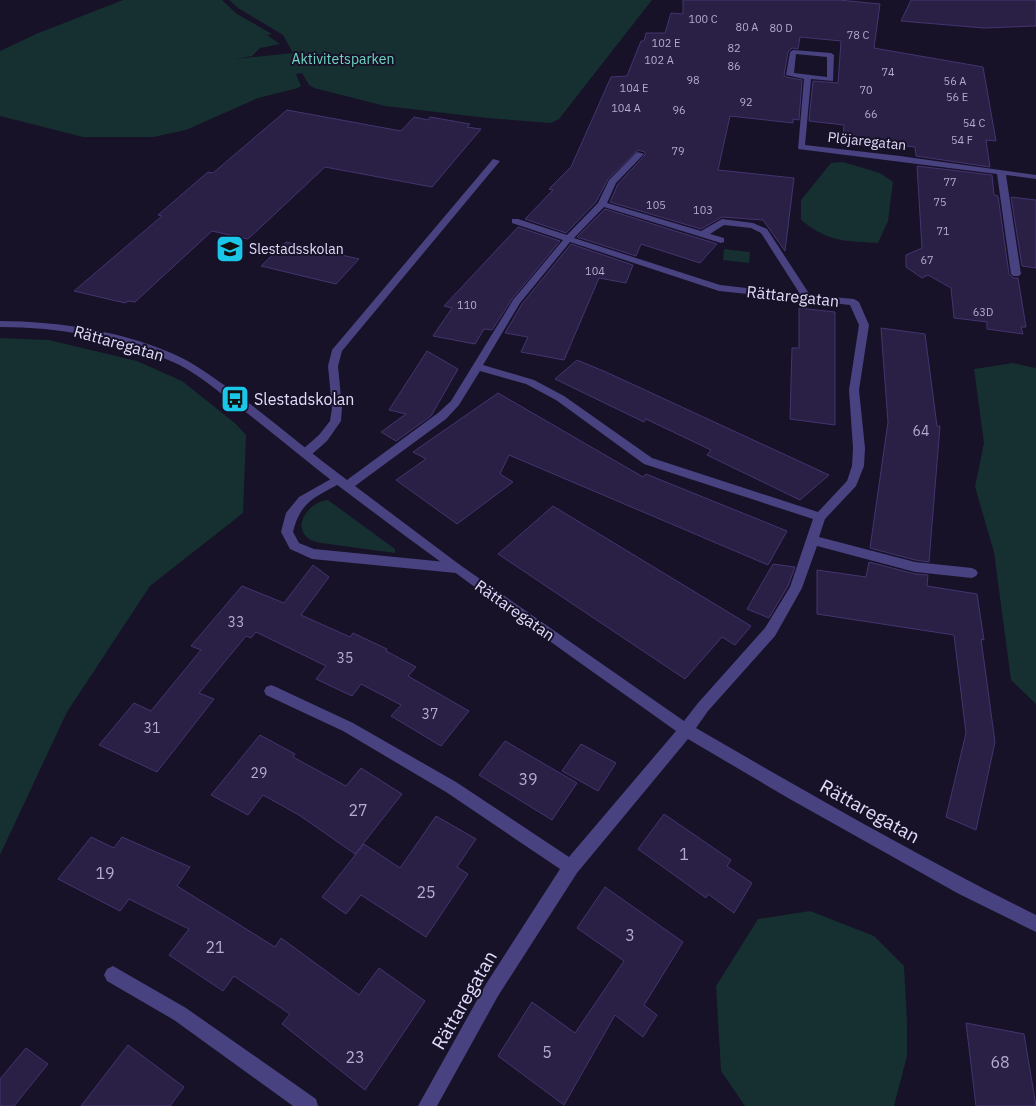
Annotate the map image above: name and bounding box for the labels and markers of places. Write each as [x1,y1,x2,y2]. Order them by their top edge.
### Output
school or university icon: Slestadsskolan [215,234,245,264]
place label: Slestadsskolan [249,240,344,258]
bus stop icon: Slestadskolan [220,384,250,414]
place label: Slestadskolan [254,389,354,409]

